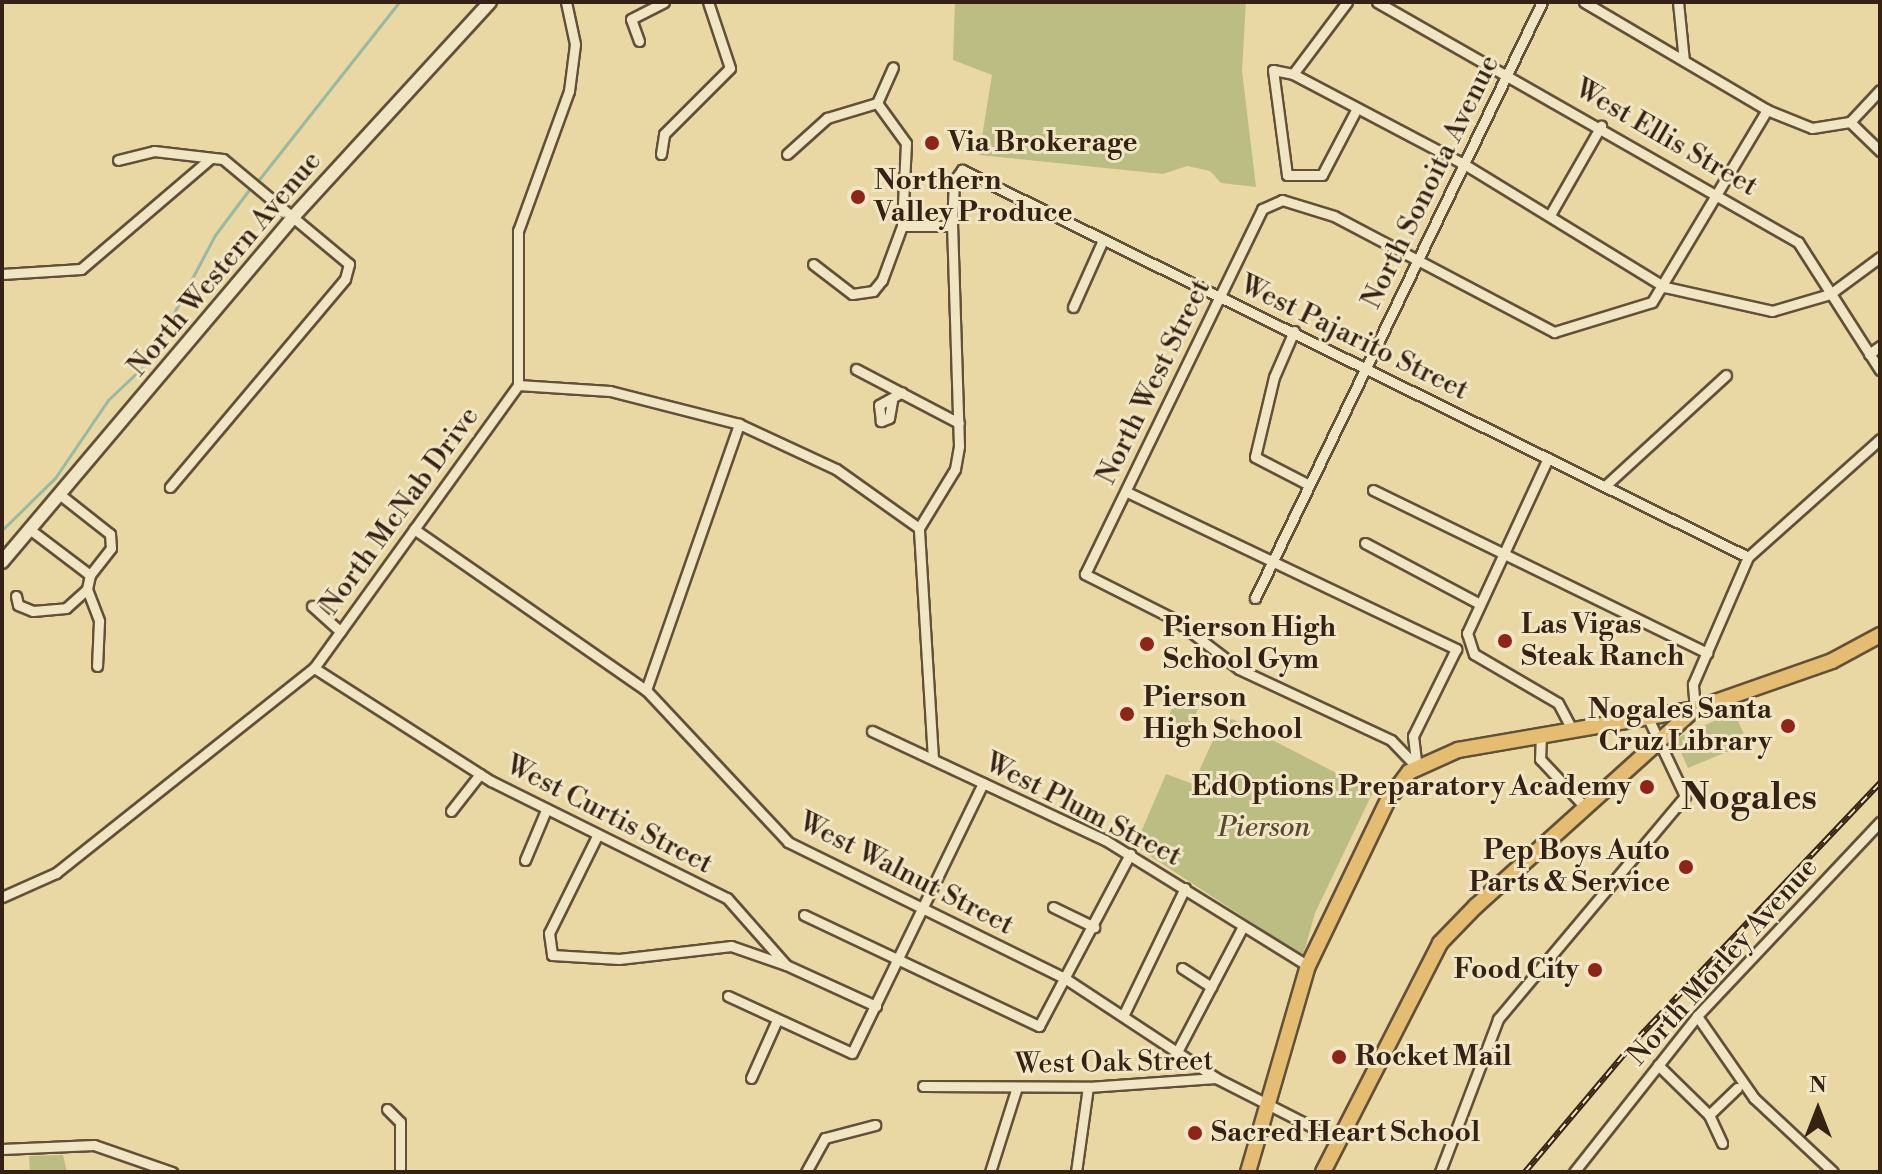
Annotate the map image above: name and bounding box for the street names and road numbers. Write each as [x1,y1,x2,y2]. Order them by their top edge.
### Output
street label: North Sonoita Avenue [1355,50,1507,314]
street label: West Ellis Street [1569,72,1763,204]
street label: North Western Avenue [121,145,329,383]
street label: West Pajarito Street [1234,268,1474,408]
street label: North West Street [1090,274,1218,490]
street label: North McNab Drive [313,401,487,621]
street label: West Plum Street [979,746,1187,874]
street label: West Curtis Street [500,748,718,882]
street label: West Walnut Street [793,805,1019,943]
street label: North Morley Avenue [1621,851,1825,1073]
street label: West Oak Street [1015,1044,1213,1082]

